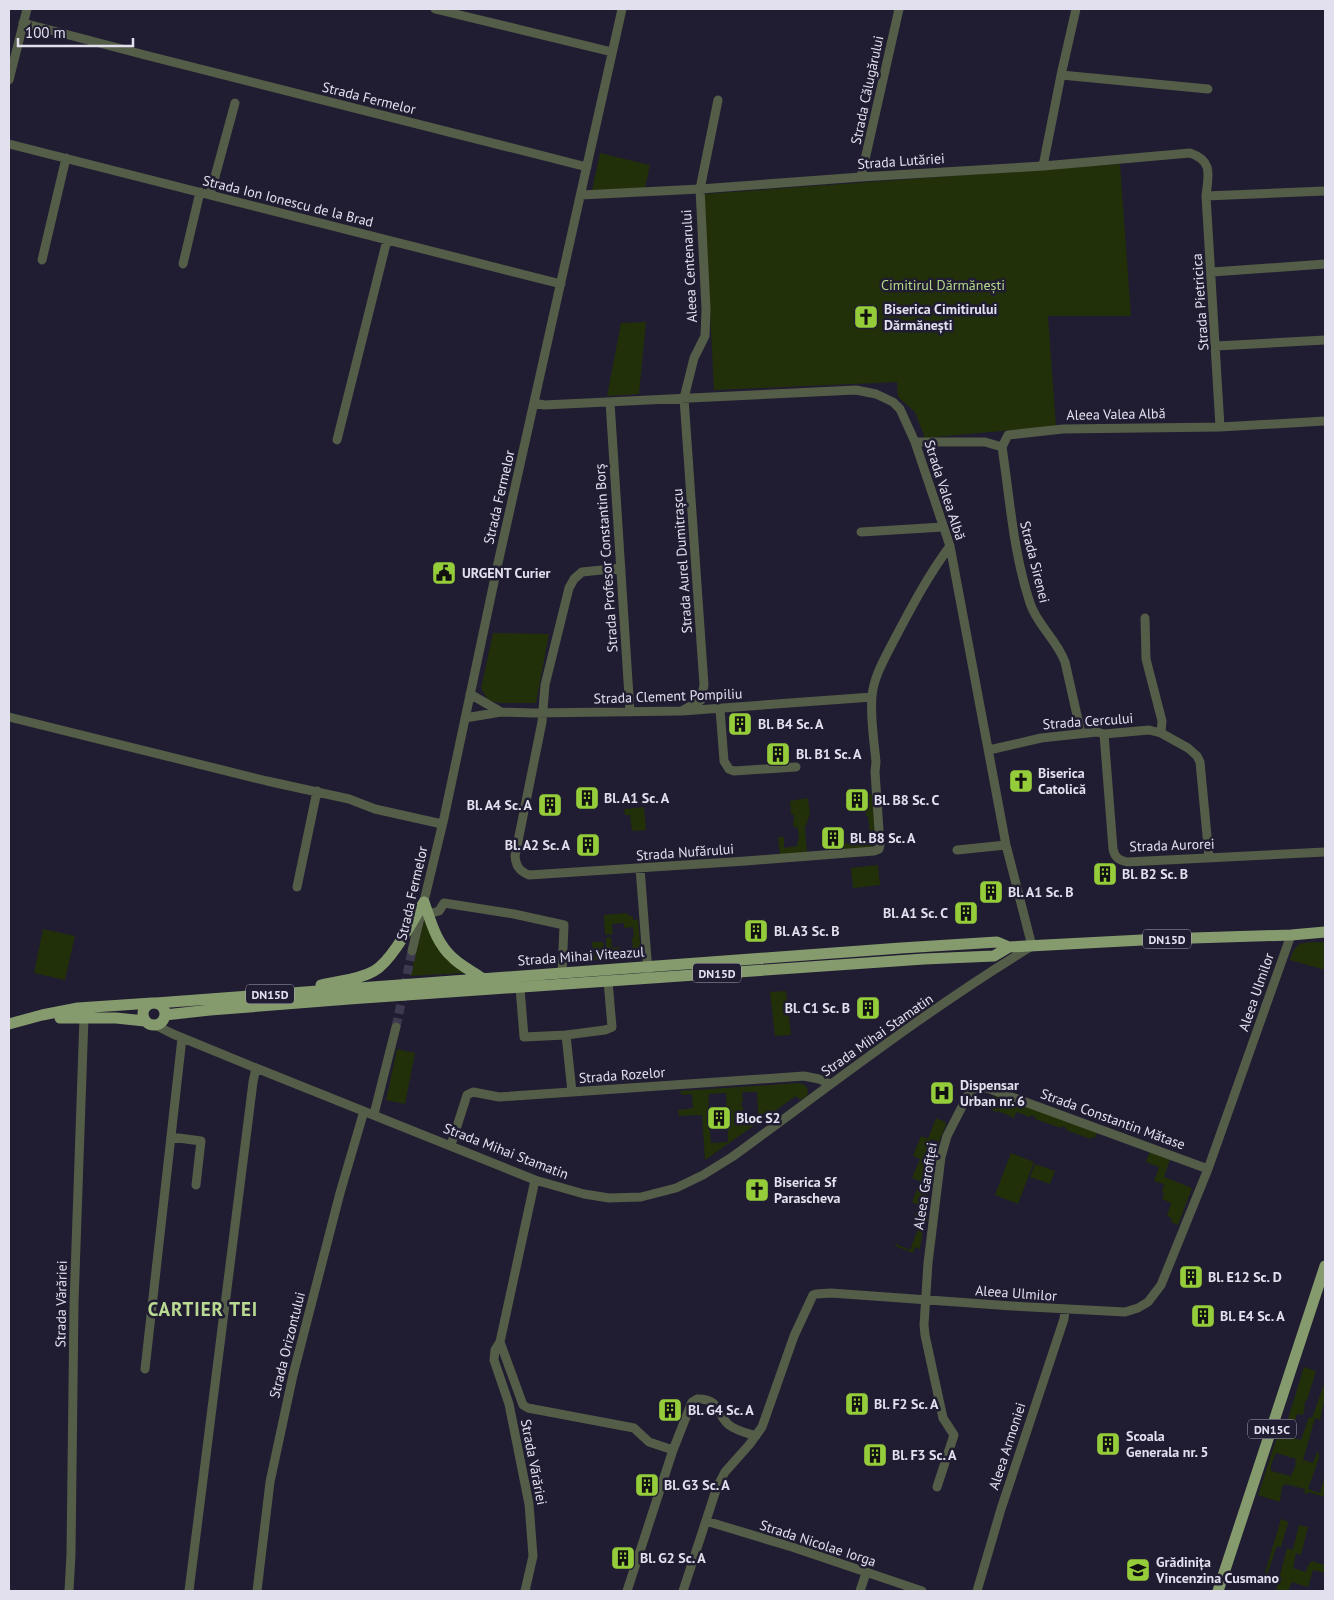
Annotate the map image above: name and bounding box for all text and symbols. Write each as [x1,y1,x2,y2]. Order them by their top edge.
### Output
scale bar [18,15,132,47]
text: 100 m [25,23,66,42]
street label: Strada Călugărului [847,34,887,146]
street label: Strada Fermelor [320,78,418,118]
street label: Strada Lutăriei [857,149,945,173]
street label: Strada Ion Ionescu de la Brad [201,171,375,231]
street label: Aleea Centenarului [677,209,701,323]
street label: Strada Pietricica [1188,253,1212,351]
park label: Cimitirul Dărmănești [881,276,1005,294]
place label: Biserica Cimitirului Dărmănești [884,300,997,334]
church icon: Biserica Cimitirului Dărmănești [853,304,879,330]
street label: Aleea Valea Albă [1066,404,1166,424]
street label: Strada Valea Albă [920,438,970,542]
street label: Strada Fermelor [479,448,519,546]
street label: Strada Profesor Constantin Borș [590,463,622,653]
street label: Strada Aurel Dumitrașcu [668,488,696,634]
street label: Strada Sirenei [1016,519,1054,605]
public building icon: URGENT Curier [431,560,457,586]
place label: URGENT Curier [462,564,551,582]
street label: Strada Clement Pompiliu [593,684,743,708]
street label: Strada Cercului [1042,709,1134,733]
building icon: Bl. B4 Sc. A [727,711,753,737]
place label: Bl. B4 Sc. A [758,715,824,733]
building icon: Bl. B1 Sc. A [765,741,791,767]
place label: Bl. B1 Sc. A [796,745,862,763]
place label: Biserica Catolică [1038,764,1086,798]
church icon: Biserica Catolică [1008,768,1034,794]
building icon: Bl. A1 Sc. A [574,785,600,811]
building icon: Bl. B8 Sc. C [844,787,870,813]
place label: Bl. A1 Sc. A [604,789,670,807]
place label: Bl. B8 Sc. C [874,791,939,809]
building icon: Bl. A4 Sc. A [537,792,563,818]
place label: Bl. A4 Sc. A [467,796,533,814]
building icon: Bl. B8 Sc. A [820,825,846,851]
place label: Bl. B8 Sc. A [850,829,916,847]
building icon: Bl. A2 Sc. A [575,832,601,858]
street label: Strada Aurorei [1129,835,1215,855]
place label: Bl. A2 Sc. A [505,836,571,854]
street label: Strada Nufărului [635,840,735,864]
street label: Strada Fermelor [392,844,432,942]
building icon: Bl. B2 Sc. B [1092,861,1118,887]
place label: Bl. B2 Sc. B [1122,865,1188,883]
building icon: Bl. A1 Sc. B [978,879,1004,905]
place label: Bl. A1 Sc. B [1008,883,1074,901]
building icon: Bl. A1 Sc. C [953,900,979,926]
place label: Bl. A1 Sc. C [883,904,948,922]
building icon: Bl. A3 Sc. B [743,918,769,944]
place label: Bl. A3 Sc. B [774,922,840,940]
road number: DN15D [1143,930,1191,949]
street label: Strada Mihai Viteazul [517,943,645,969]
street label: Aleea Ulmilor [1234,950,1278,1034]
road number: DN15D [693,964,741,982]
road number: DN15D [246,984,294,1004]
street label: Strada Mihai Stamatin [818,990,936,1080]
building icon: Bl. C1 Sc. B [855,995,881,1021]
place label: Bl. C1 Sc. B [785,999,850,1017]
street label: Strada Rozelor [578,1063,666,1087]
place label: Dispensar Urban nr. 6 [960,1076,1025,1110]
hospital icon: Dispensar Urban nr. 6 [929,1080,955,1106]
street label: Strada Constantin Mătase [1038,1084,1188,1154]
building icon: Bloc S2 [706,1105,732,1131]
place label: Bloc S2 [736,1109,781,1127]
street label: Strada Mihai Stamatin [441,1119,571,1183]
street label: Aleea Garofiței [909,1141,941,1231]
place label: Biserica Sf Parascheva [774,1173,841,1207]
church icon: Biserica Sf Parascheva [744,1177,770,1203]
street label: Strada Vărăriei [51,1260,71,1348]
building icon: Bl. E12 Sc. D [1178,1264,1204,1290]
place label: Bl. E12 Sc. D [1208,1268,1282,1286]
street label: Aleea Ulmilor [975,1281,1058,1305]
street label: Strada Orizontului [265,1290,309,1400]
district label: CARTIER TEI [148,1297,258,1321]
building icon: Bl. E4 Sc. A [1190,1303,1216,1329]
place label: Bl. E4 Sc. A [1220,1307,1285,1325]
building icon: Bl. F2 Sc. A [844,1391,870,1417]
place label: Bl. F2 Sc. A [874,1395,939,1413]
building icon: Bl. G4 Sc. A [657,1397,683,1423]
street label: Aleea Armoniei [984,1400,1030,1492]
place label: Bl. G4 Sc. A [688,1401,754,1419]
street label: Strada Vărăriei [517,1418,551,1506]
road number: DN15C [1248,1420,1296,1438]
place label: Scoala Generala nr. 5 [1126,1427,1209,1461]
building icon: Scoala Generala nr. 5 [1095,1431,1121,1457]
building icon: Bl. F3 Sc. A [862,1442,888,1468]
place label: Bl. F3 Sc. A [892,1446,957,1464]
building icon: Bl. G3 Sc. A [634,1472,660,1498]
place label: Bl. G3 Sc. A [664,1476,730,1494]
street label: Strada Nicolae Iorga [757,1516,879,1570]
building icon: Bl. G2 Sc. A [610,1545,636,1571]
place label: Bl. G2 Sc. A [640,1549,706,1567]
place label: Grădinița Vincenzina Cusmano [1155,1553,1279,1587]
school or university icon: Grădinița Vincenzina Cusmano [1125,1557,1151,1583]

